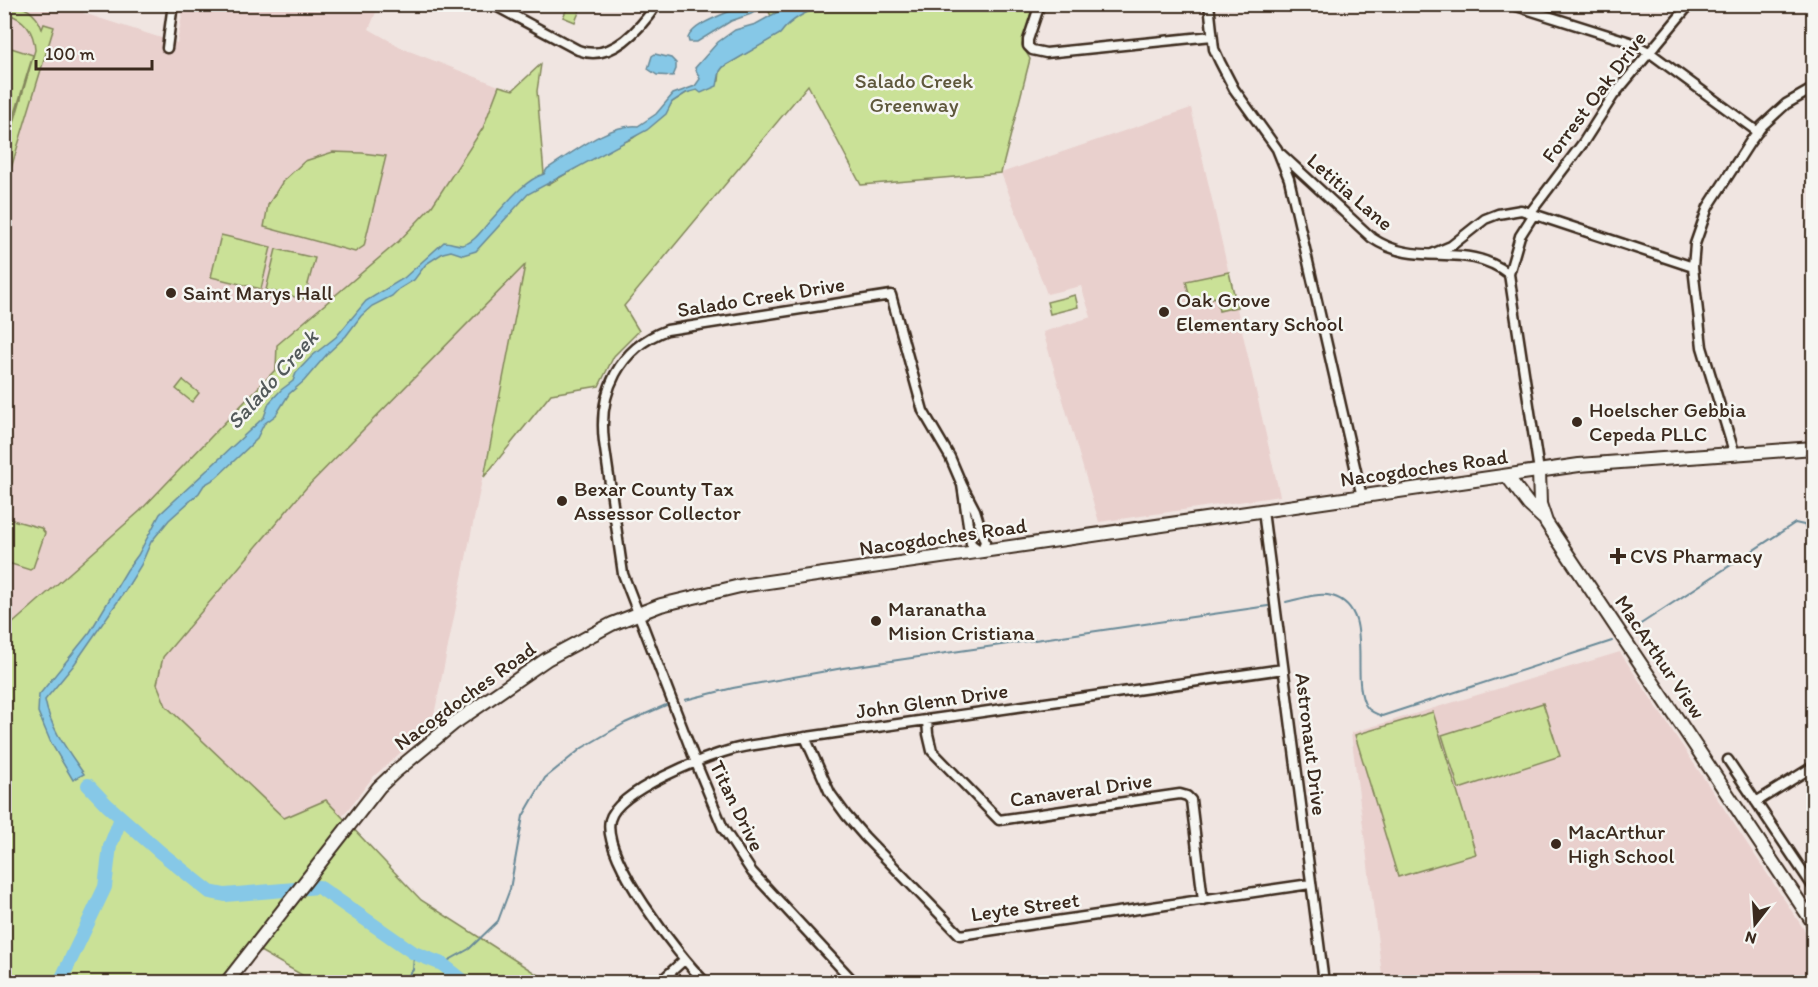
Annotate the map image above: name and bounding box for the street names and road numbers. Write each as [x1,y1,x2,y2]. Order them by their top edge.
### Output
street label: Forrest Oak Drive [1536,26,1651,167]
street label: Letitia Lane [1302,148,1398,236]
street label: Salado Creek Drive [675,271,847,322]
street label: Nacogdoches Road [1339,443,1510,492]
street label: Nacogdoches Road [858,512,1029,561]
street label: MacArthur View [1610,590,1711,723]
street label: Nacogdoches Road [389,636,541,755]
street label: Astronaut Drive [1290,671,1333,817]
street label: John Glenn Drive [854,677,1010,724]
street label: Titan Drive [705,756,770,855]
street label: Canaveral Drive [1008,767,1154,812]
street label: Leyte Street [969,887,1081,926]

